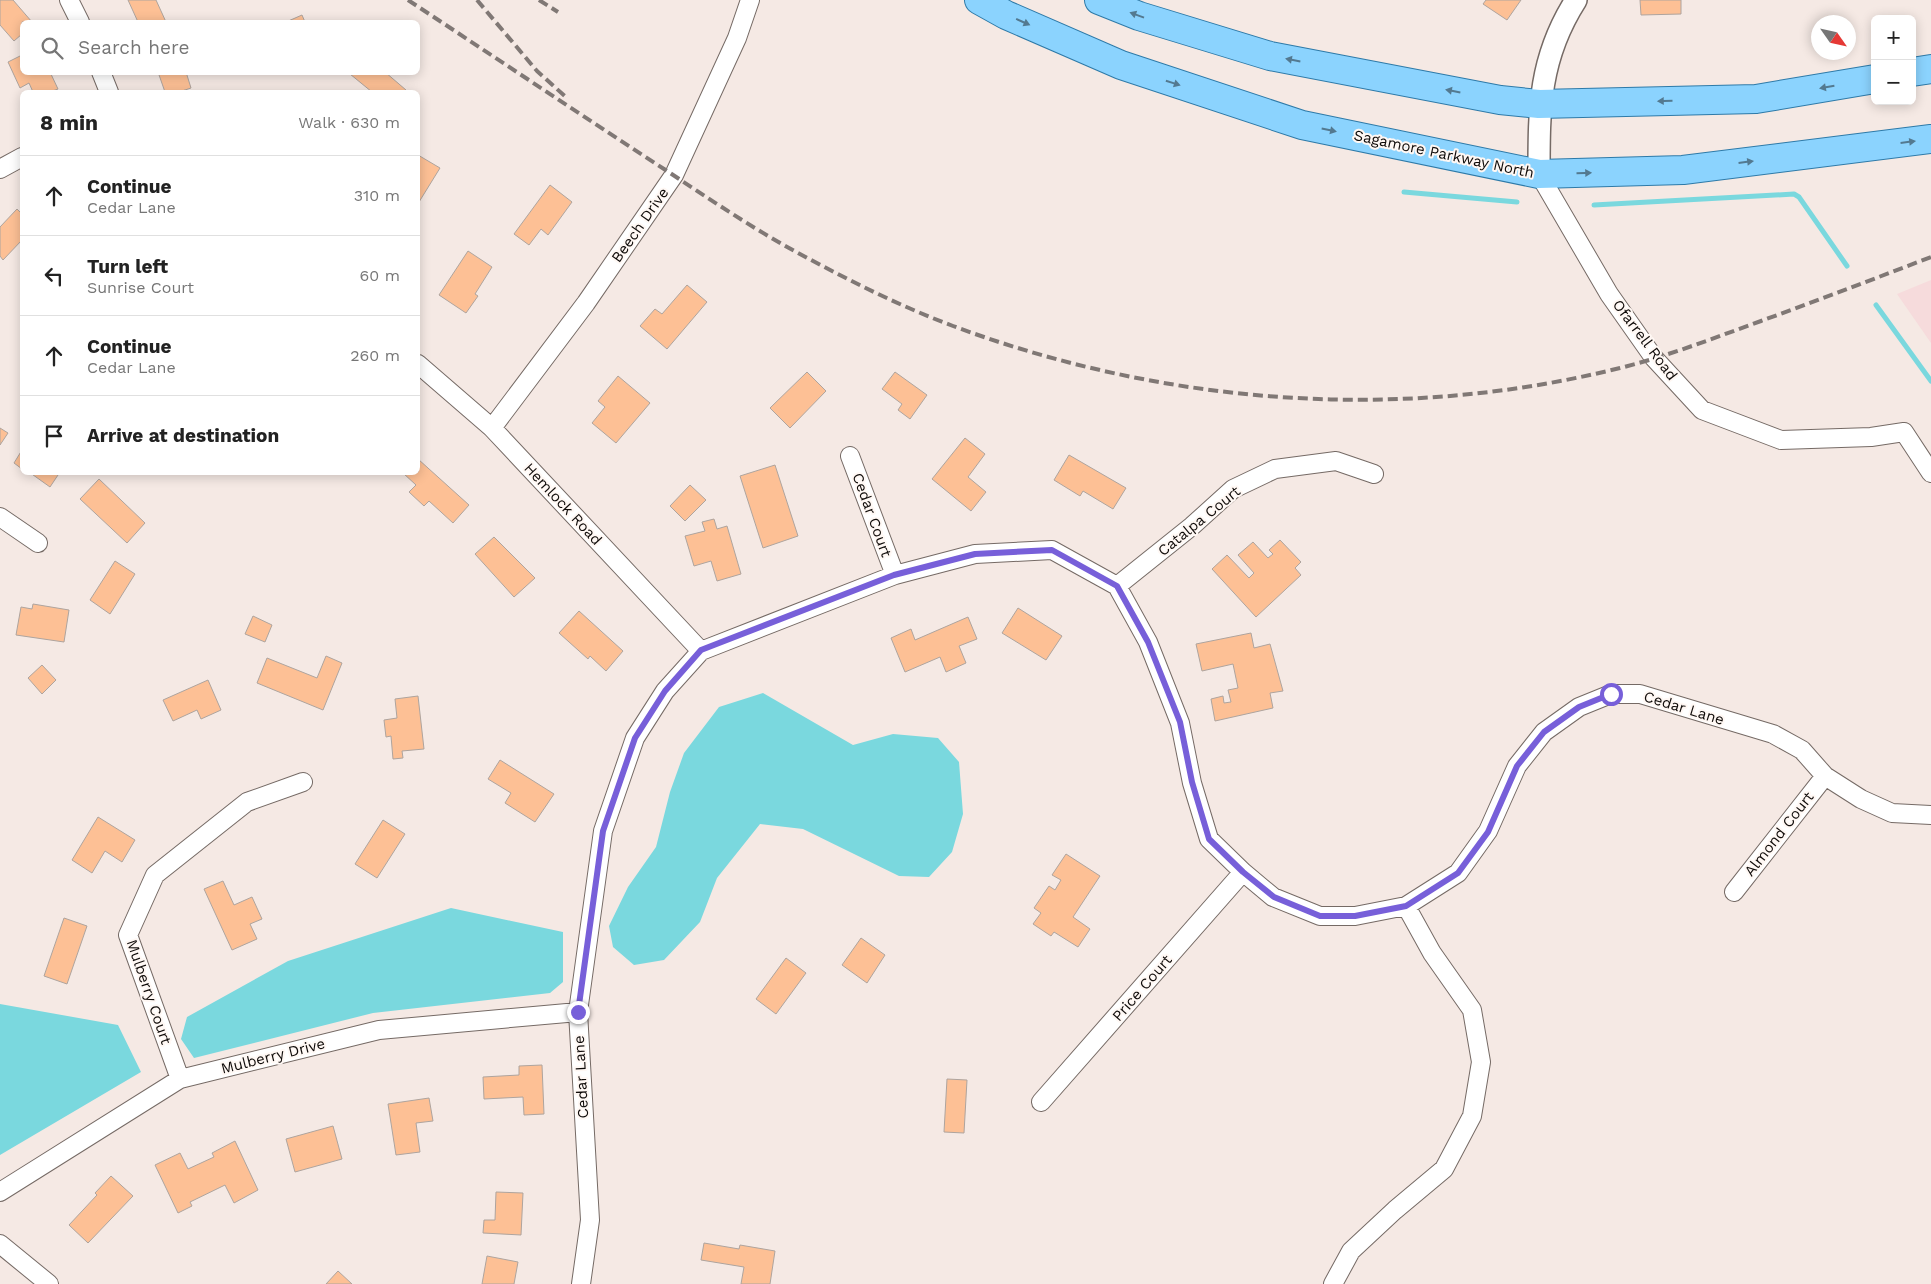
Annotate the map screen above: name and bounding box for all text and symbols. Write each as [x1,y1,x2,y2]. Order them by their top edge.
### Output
one-way arrow [1129,11,1144,19]
north arrow [1811,15,1856,60]
map controls [1871,15,1916,105]
button: + [1871,15,1916,60]
one-way arrow [1016,19,1030,27]
search box [20,20,420,75]
icon: search [38,34,66,62]
text: Search here [78,36,189,59]
one-way arrow [1285,56,1301,64]
button: − [1871,60,1916,105]
one-way arrow [1166,79,1181,87]
one-way arrow [1818,83,1834,91]
one-way arrow [1444,86,1460,94]
one-way arrow [1657,97,1673,105]
text: 8 min [40,110,98,135]
text: Walk · 630 m [298,113,400,132]
one-way arrow [1321,126,1336,134]
street label: Sagamore Parkway North [1352,126,1536,182]
one-way arrow [1900,138,1916,146]
one-way arrow [1739,158,1755,166]
one-way arrow [1577,169,1593,177]
text: Continue [87,175,171,198]
icon: ahead [40,182,68,210]
street label: Beech Drive [608,184,672,266]
text: 310 m [354,186,400,205]
text: Cedar Lane [87,198,176,217]
text: Turn left [87,255,168,278]
icon: left [40,262,68,290]
text: 60 m [360,266,400,285]
text: Sunrise Court [87,278,194,297]
street label: Ofarrell Road [1609,296,1681,384]
text: Continue [87,335,171,358]
icon: ahead [40,342,68,370]
text: 260 m [350,346,400,365]
text: Cedar Lane [87,358,176,377]
icon: arrive [40,422,68,450]
text: Arrive at destination [87,424,279,447]
street label: Hemlock Road [520,459,606,549]
street label: Cedar Court [848,470,896,560]
street label: Catalpa Court [1154,482,1244,560]
route start [1600,683,1623,706]
street label: Cedar Lane [1642,687,1726,729]
street label: Almond Court [1740,788,1818,880]
street label: Mulberry Court [123,937,176,1048]
street label: Price Court [1108,951,1176,1025]
route end [567,1001,590,1024]
street label: Mulberry Drive [219,1034,327,1078]
street label: Cedar Lane [570,1035,592,1119]

